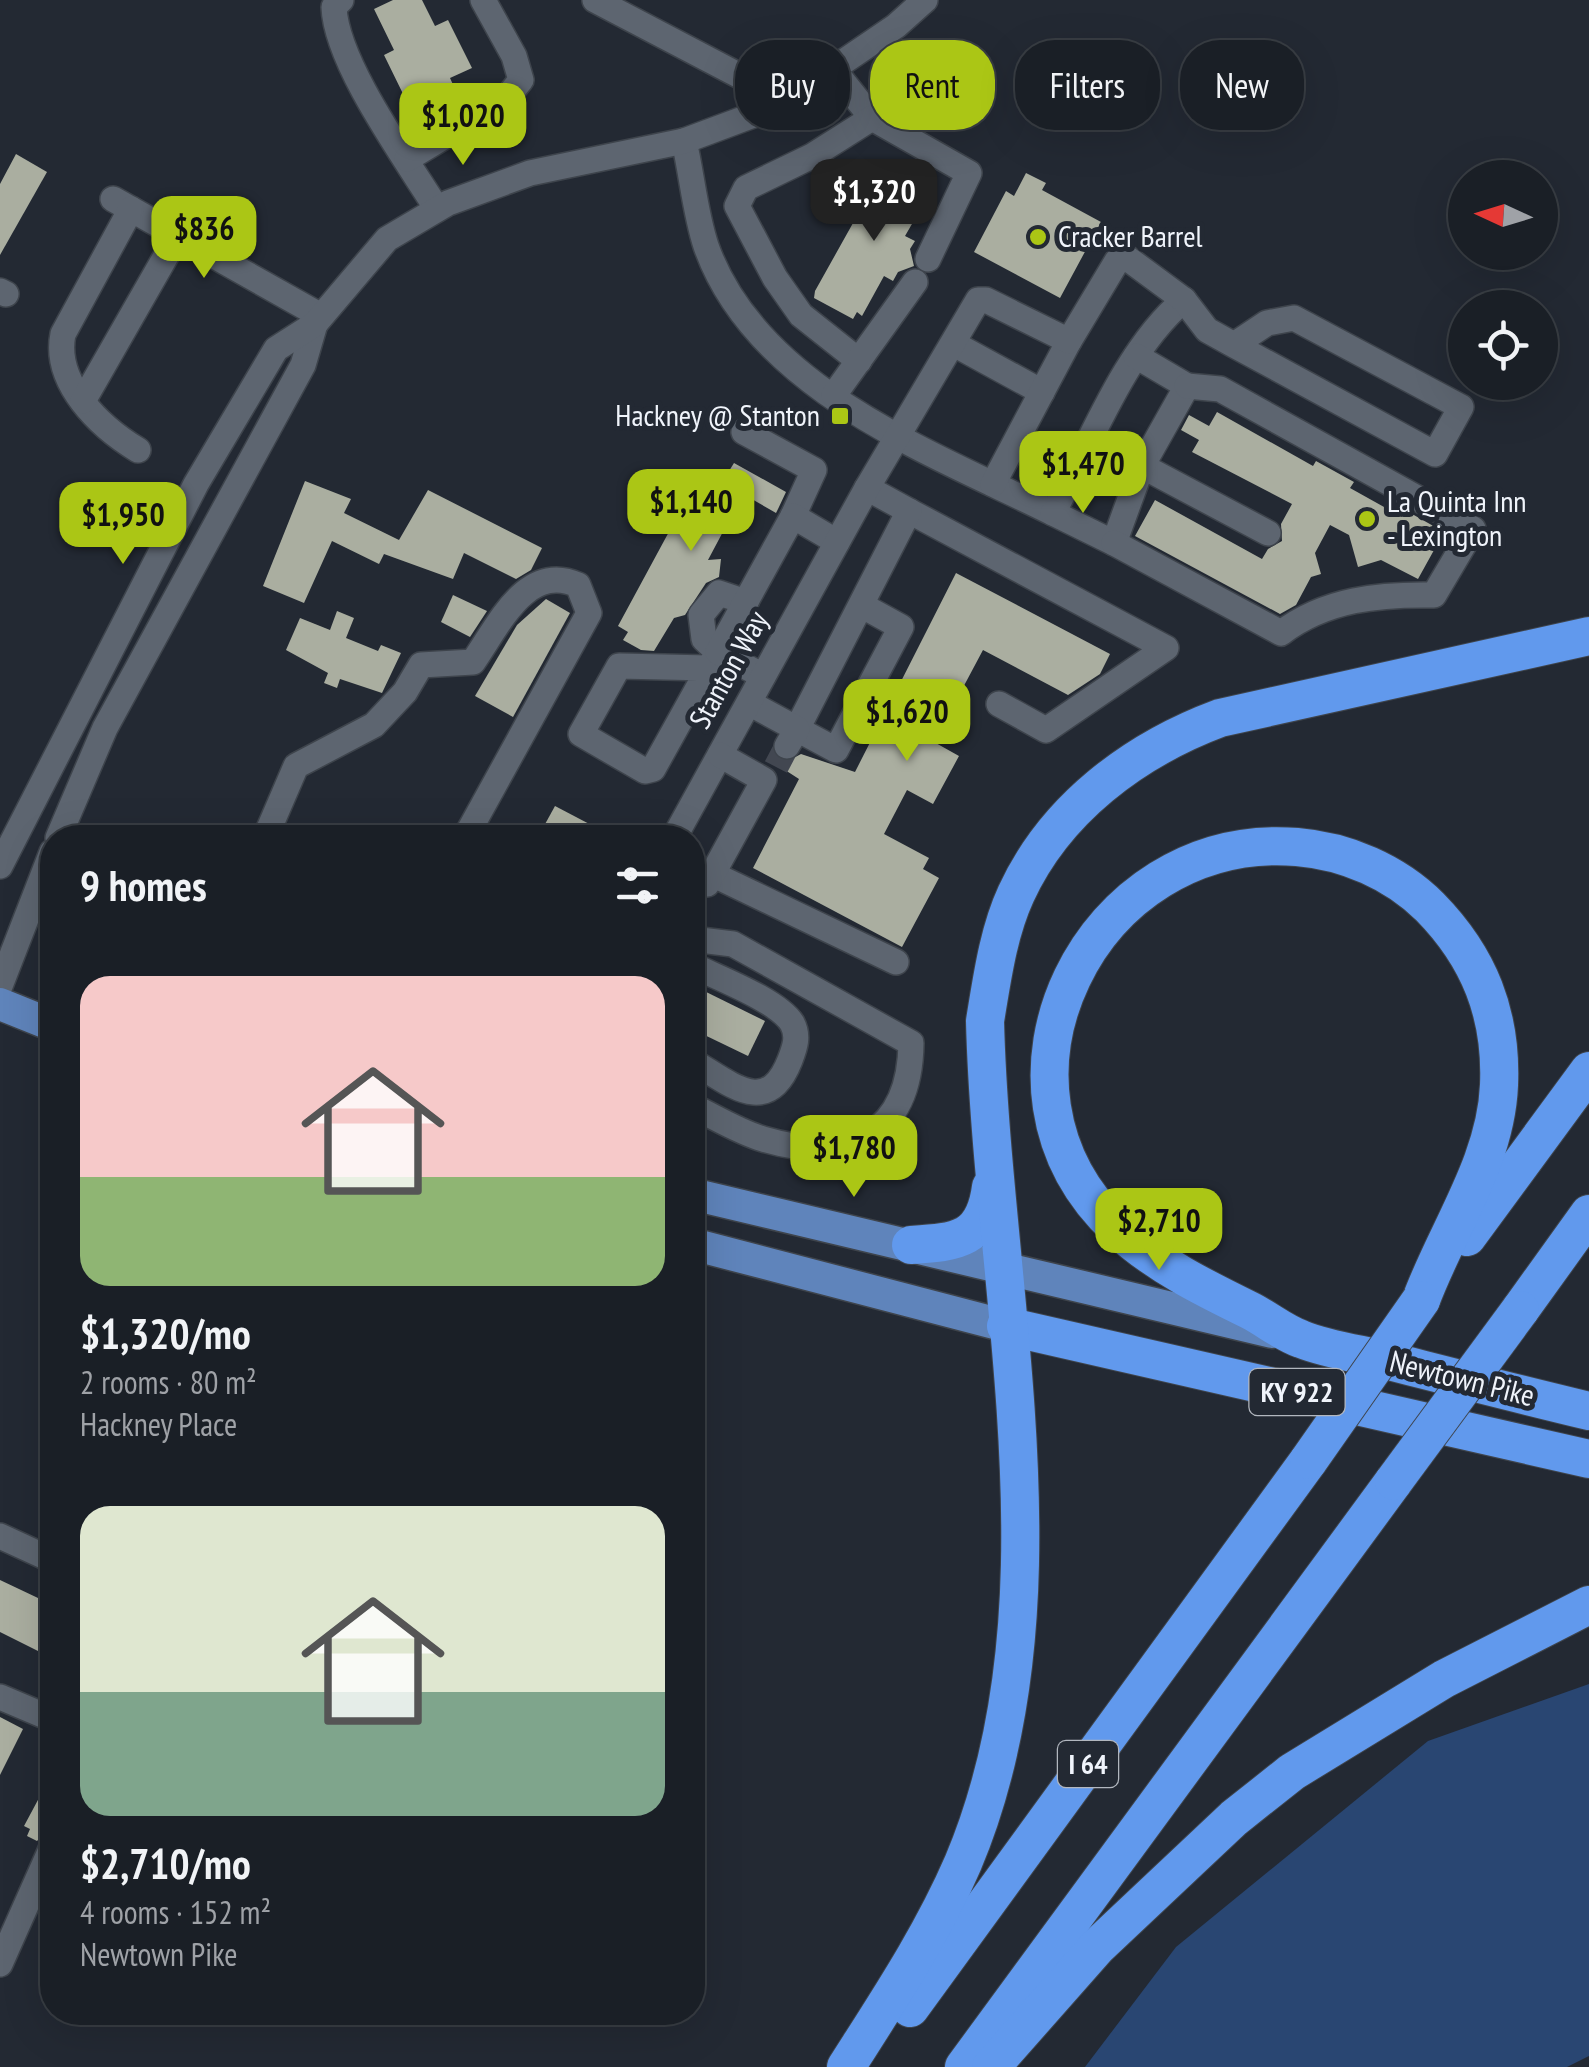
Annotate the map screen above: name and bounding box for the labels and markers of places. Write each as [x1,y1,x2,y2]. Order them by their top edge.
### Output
pin: $1,020 [382,83,544,168]
pin: $1,320 [793,159,955,244]
pin: $836 [145,196,263,281]
place label: Cracker Barrel [1058,216,1203,255]
marker: Cracker Barrel [1027,226,1049,248]
place label: Hackney @ Stanton [615,395,820,434]
marker: Hackney @ Stanton [829,405,851,427]
pin: $1,470 [1002,431,1164,516]
pin: $1,140 [610,469,772,554]
place label: La Quinta Inn - Lexington [1387,481,1527,554]
pin: $1,950 [42,482,204,567]
marker: La Quinta Inn - Lexington [1356,508,1378,530]
pin: $1,620 [826,679,988,764]
pin: $1,780 [773,1115,935,1200]
pin: $2,710 [1078,1188,1240,1273]

